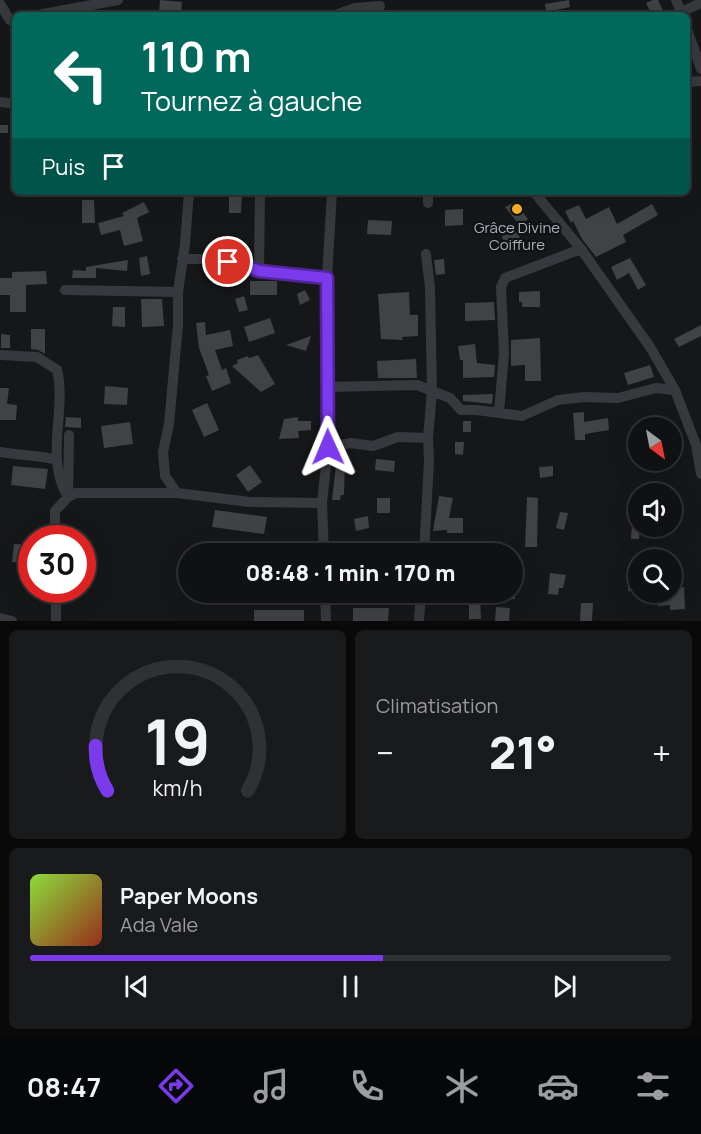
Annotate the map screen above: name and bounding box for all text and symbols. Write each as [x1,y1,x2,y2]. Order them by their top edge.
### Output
text: 110 m [141,27,252,85]
icon: left [42,36,120,114]
text: Tournez à gauche [141,82,362,119]
icon: arrive [97,150,130,183]
text: Puis [42,152,85,182]
marker: Grâce Divine Coiffure [510,202,524,216]
place label: Grâce Divine Coiffure [474,217,560,255]
pin [202,236,253,287]
icon: arrive [211,245,244,278]
position arrow [296,415,360,479]
north arrow [628,417,682,471]
map controls [628,417,682,603]
button: sound [628,483,682,537]
speed limit sign: 30 [18,525,96,603]
button: search [628,549,682,603]
text: 08:48 · 1 min · 170 m [246,558,455,588]
text: Climatisation [376,692,498,719]
text: 19 [144,698,211,784]
text: 21° [489,721,557,783]
text: − [376,730,394,775]
text: + [652,730,671,775]
text: km/h [153,774,202,803]
text: Paper Moons [120,881,258,911]
text: Ada Vale [120,911,198,938]
icon: previous [120,970,153,1003]
icon: pause [334,970,367,1003]
icon: next [548,970,581,1003]
icon: directions [155,1065,197,1107]
icon: music [250,1065,292,1107]
icon: phone [346,1065,388,1107]
icon: climate [441,1065,483,1107]
icon: car [537,1065,579,1107]
icon: filters [632,1065,674,1107]
text: 08:47 [27,1068,101,1105]

